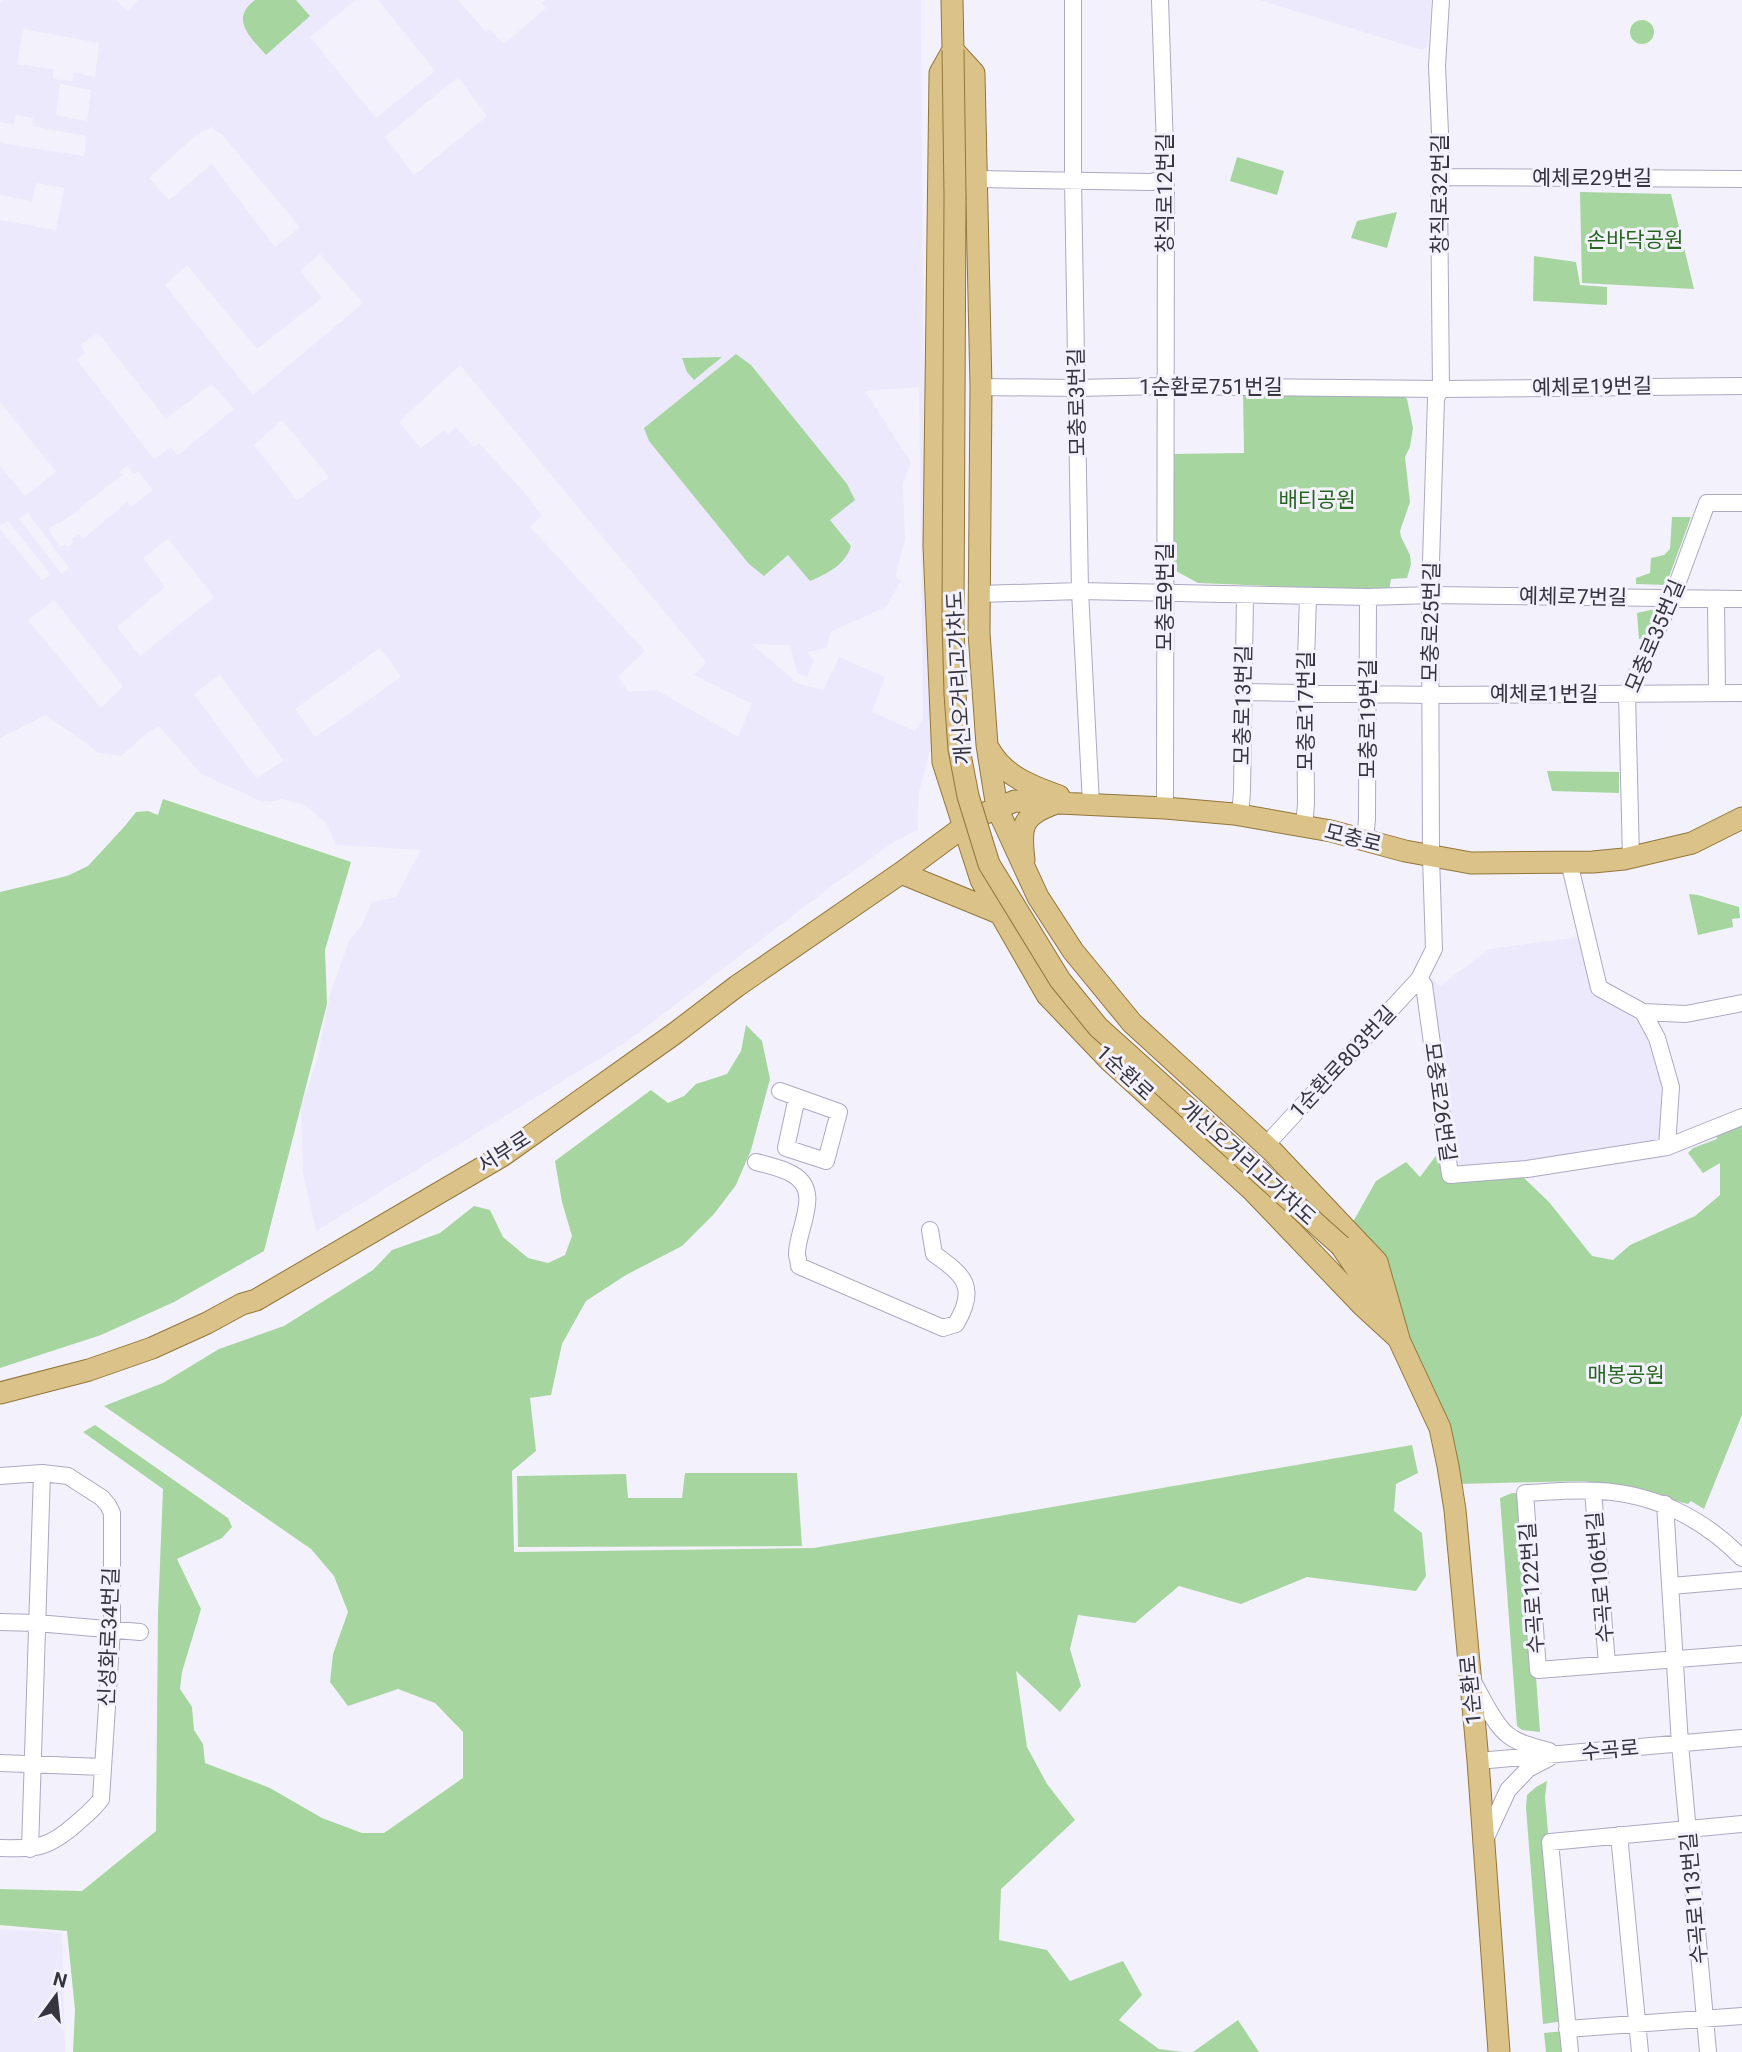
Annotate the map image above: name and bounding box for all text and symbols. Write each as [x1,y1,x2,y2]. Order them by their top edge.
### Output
street label: 창직로12번길 [1153,133,1177,253]
street label: 창직로32번길 [1428,134,1452,254]
street label: 예체로29번길 [1532,166,1652,190]
park label: 손바닥공원 [1587,228,1683,252]
street label: 모충로3번길 [1064,348,1090,456]
street label: 예체로19번길 [1532,374,1652,400]
street label: 1순환로751번길 [1139,375,1283,399]
park label: 배티공원 [1278,488,1356,512]
street label: 모충로9번길 [1153,543,1177,651]
street label: 모충로25번길 [1418,562,1444,682]
street label: 모충로35번길 [1620,576,1690,696]
street label: 예체로7번길 [1519,584,1627,610]
street label: 개신오거리고가차도 [942,591,976,765]
street label: 모충로13번길 [1230,645,1256,765]
street label: 모충로17번길 [1294,651,1318,771]
street label: 모충로19번길 [1356,659,1380,779]
street label: 예체로1번길 [1490,682,1598,706]
street label: 모충로 [1322,819,1384,857]
street label: 1순환로803번길 [1285,1001,1401,1123]
street label: 1순환로 [1091,1040,1159,1106]
street label: 모충로26번길 [1420,1041,1460,1163]
street label: 개신오거리고가차도 [1175,1096,1321,1230]
street label: 서부로 [473,1126,535,1178]
park label: 매봉공원 [1587,1363,1665,1387]
street label: 수곡로106번길 [1582,1510,1618,1644]
street label: 수곡로122번길 [1515,1521,1549,1655]
street label: 신성화로34번길 [95,1567,123,1707]
street label: 1순환로 [1456,1654,1486,1726]
street label: 수곡로 [1580,1736,1640,1764]
street label: 수곡로113번길 [1676,1831,1712,1965]
north arrow [21,1961,91,2031]
text: N [51,1967,70,1993]

